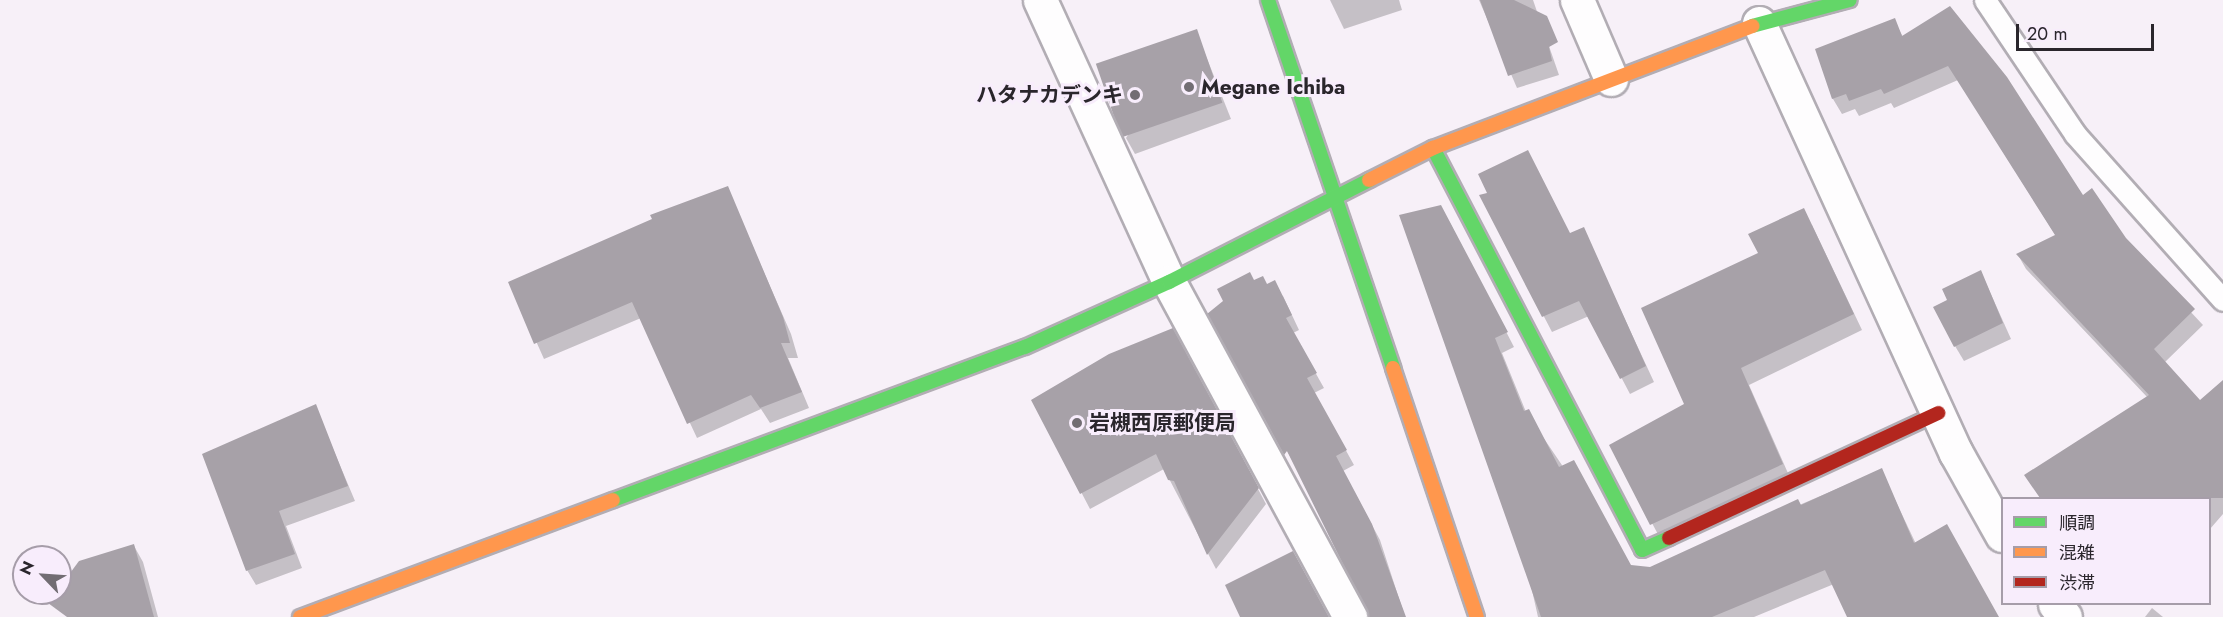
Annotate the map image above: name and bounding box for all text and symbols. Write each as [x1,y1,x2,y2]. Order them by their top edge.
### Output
scale bar [2019,12,2157,50]
text: 20 m [2027,21,2067,47]
place label: Megane Ichiba [1201,74,1345,100]
marker: Megane Ichiba [1182,80,1196,94]
place label: ハタナカデンキ [976,82,1123,108]
marker: ハタナカデンキ [1128,88,1142,102]
place label: 岩槻西原郵便局 [1089,410,1236,436]
marker: 岩槻西原郵便局 [1070,416,1084,430]
legend [2001,497,2211,605]
text: 順調 [2059,510,2095,536]
text: 混雑 [2059,540,2095,566]
north arrow [12,545,72,605]
text: N [14,557,40,579]
text: 渋滞 [2059,570,2095,596]

